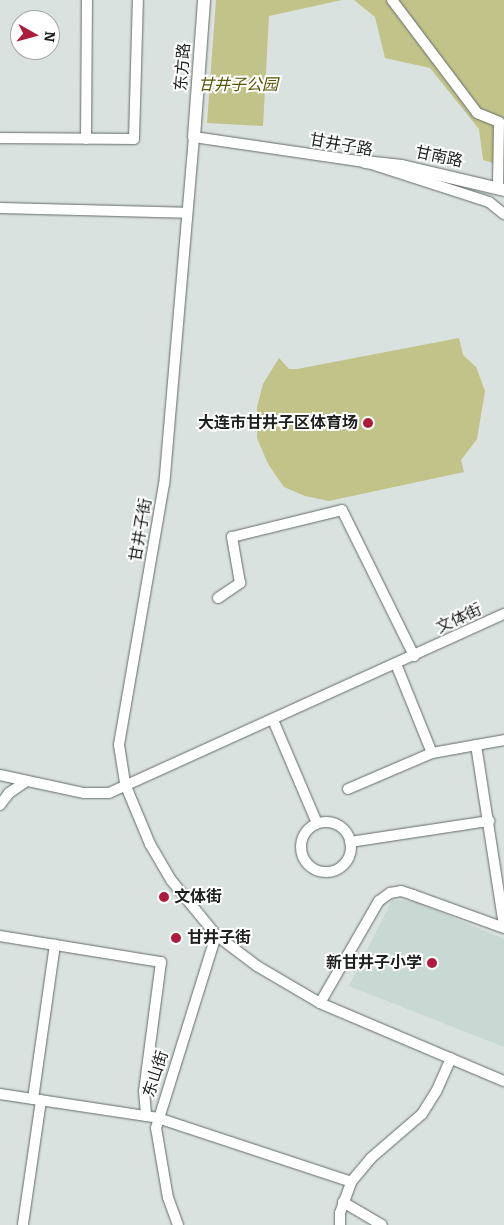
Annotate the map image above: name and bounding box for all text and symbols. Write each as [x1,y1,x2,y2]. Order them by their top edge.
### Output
north arrow [10,10,60,60]
text: N [40,30,58,43]
street label: 东方路 [172,42,194,92]
park label: 甘井子公园 [198,75,278,95]
street label: 甘井子路 [308,130,374,160]
street label: 甘南路 [414,143,464,171]
place label: 大连市甘井子区体育场 [198,413,358,433]
marker: 大连市甘井子区体育场 [362,417,374,429]
street label: 甘井子街 [126,497,156,563]
street label: 文体街 [433,600,485,638]
place label: 文体街 [174,887,222,907]
marker: 文体街 [158,891,170,903]
place label: 甘井子街 [187,928,251,948]
marker: 甘井子街 [169,931,183,945]
place label: 新甘井子小学 [326,953,422,973]
marker: 新甘井子小学 [426,957,438,969]
street label: 东山街 [139,1048,173,1100]

